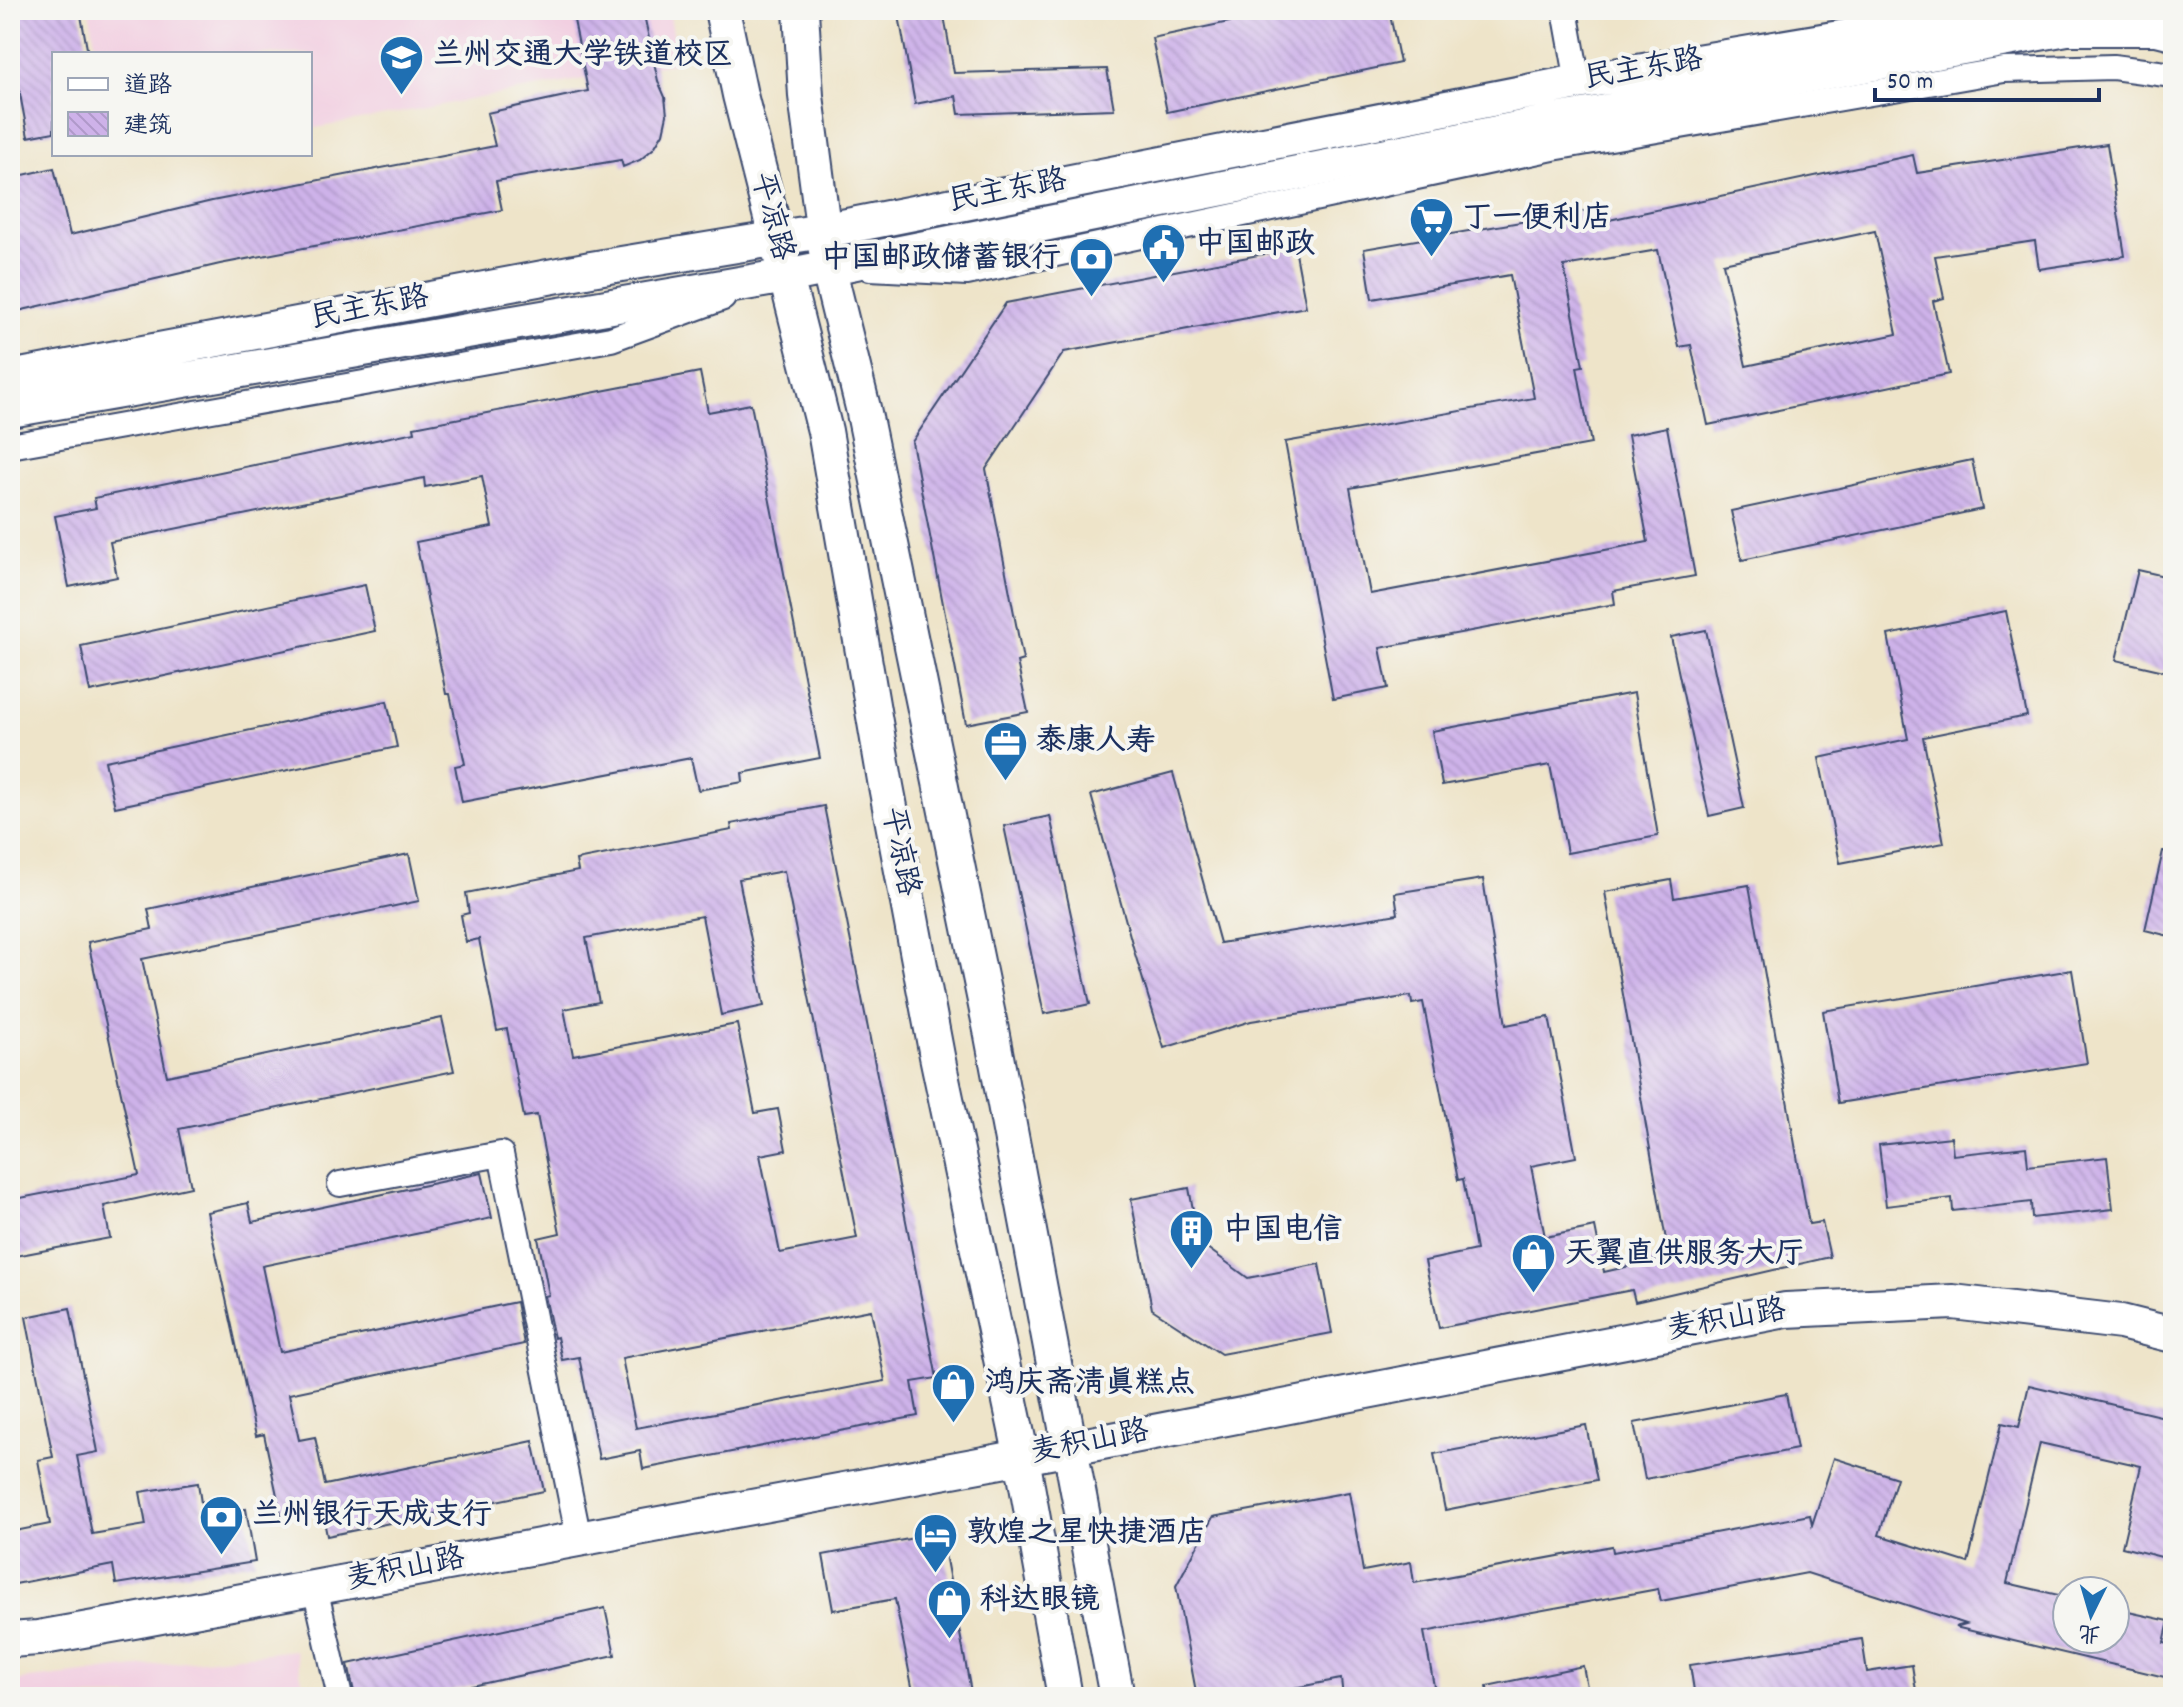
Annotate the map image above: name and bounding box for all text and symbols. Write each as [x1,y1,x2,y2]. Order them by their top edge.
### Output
school or university icon: 兰州交通大学铁道校区 [378,33,426,96]
place label: 兰州交通大学铁道校区 [433,36,733,79]
street label: 民主东路 [1581,39,1707,103]
legend [52,52,312,156]
scale bar [1875,52,2099,102]
text: 50 m [1887,66,1933,100]
text: 道路 [124,70,172,104]
text: 建筑 [124,110,172,144]
street label: 民主东路 [945,160,1071,226]
street label: 平凉路 [738,168,802,266]
supermarket icon: 丁一便利店 [1407,196,1455,259]
place label: 丁一便利店 [1462,199,1612,242]
public building icon: 中国邮政 [1140,222,1188,285]
place label: 中国邮政 [1195,225,1315,268]
bank icon: 中国邮政储蓄银行 [1068,236,1116,299]
place label: 中国邮政储蓄银行 [821,239,1061,282]
street label: 民主东路 [307,277,433,343]
office icon: 泰康人寿 [981,719,1029,782]
place label: 泰康人寿 [1036,722,1156,765]
street label: 平凉路 [868,804,928,900]
building icon: 中国电信 [1168,1208,1216,1271]
place label: 中国电信 [1223,1211,1343,1254]
shop icon: 天翼直供服务大厅 [1510,1232,1558,1295]
place label: 天翼直供服务大厅 [1565,1235,1805,1278]
street label: 麦积山路 [1664,1290,1790,1354]
shop icon: 鸿庆斋清真糕点 [930,1361,978,1424]
place label: 鸿庆斋清真糕点 [985,1364,1195,1407]
street label: 麦积山路 [1027,1411,1153,1477]
bank icon: 兰州银行天成支行 [197,1493,245,1556]
place label: 兰州银行天成支行 [252,1496,492,1539]
hotel icon: 敦煌之星快捷酒店 [912,1511,960,1574]
place label: 敦煌之星快捷酒店 [967,1514,1207,1557]
street label: 麦积山路 [343,1538,469,1604]
north arrow [2051,1575,2131,1655]
shop icon: 科达眼镜 [925,1578,973,1641]
place label: 科达眼镜 [980,1581,1100,1624]
text: 北 [2077,1615,2102,1648]

